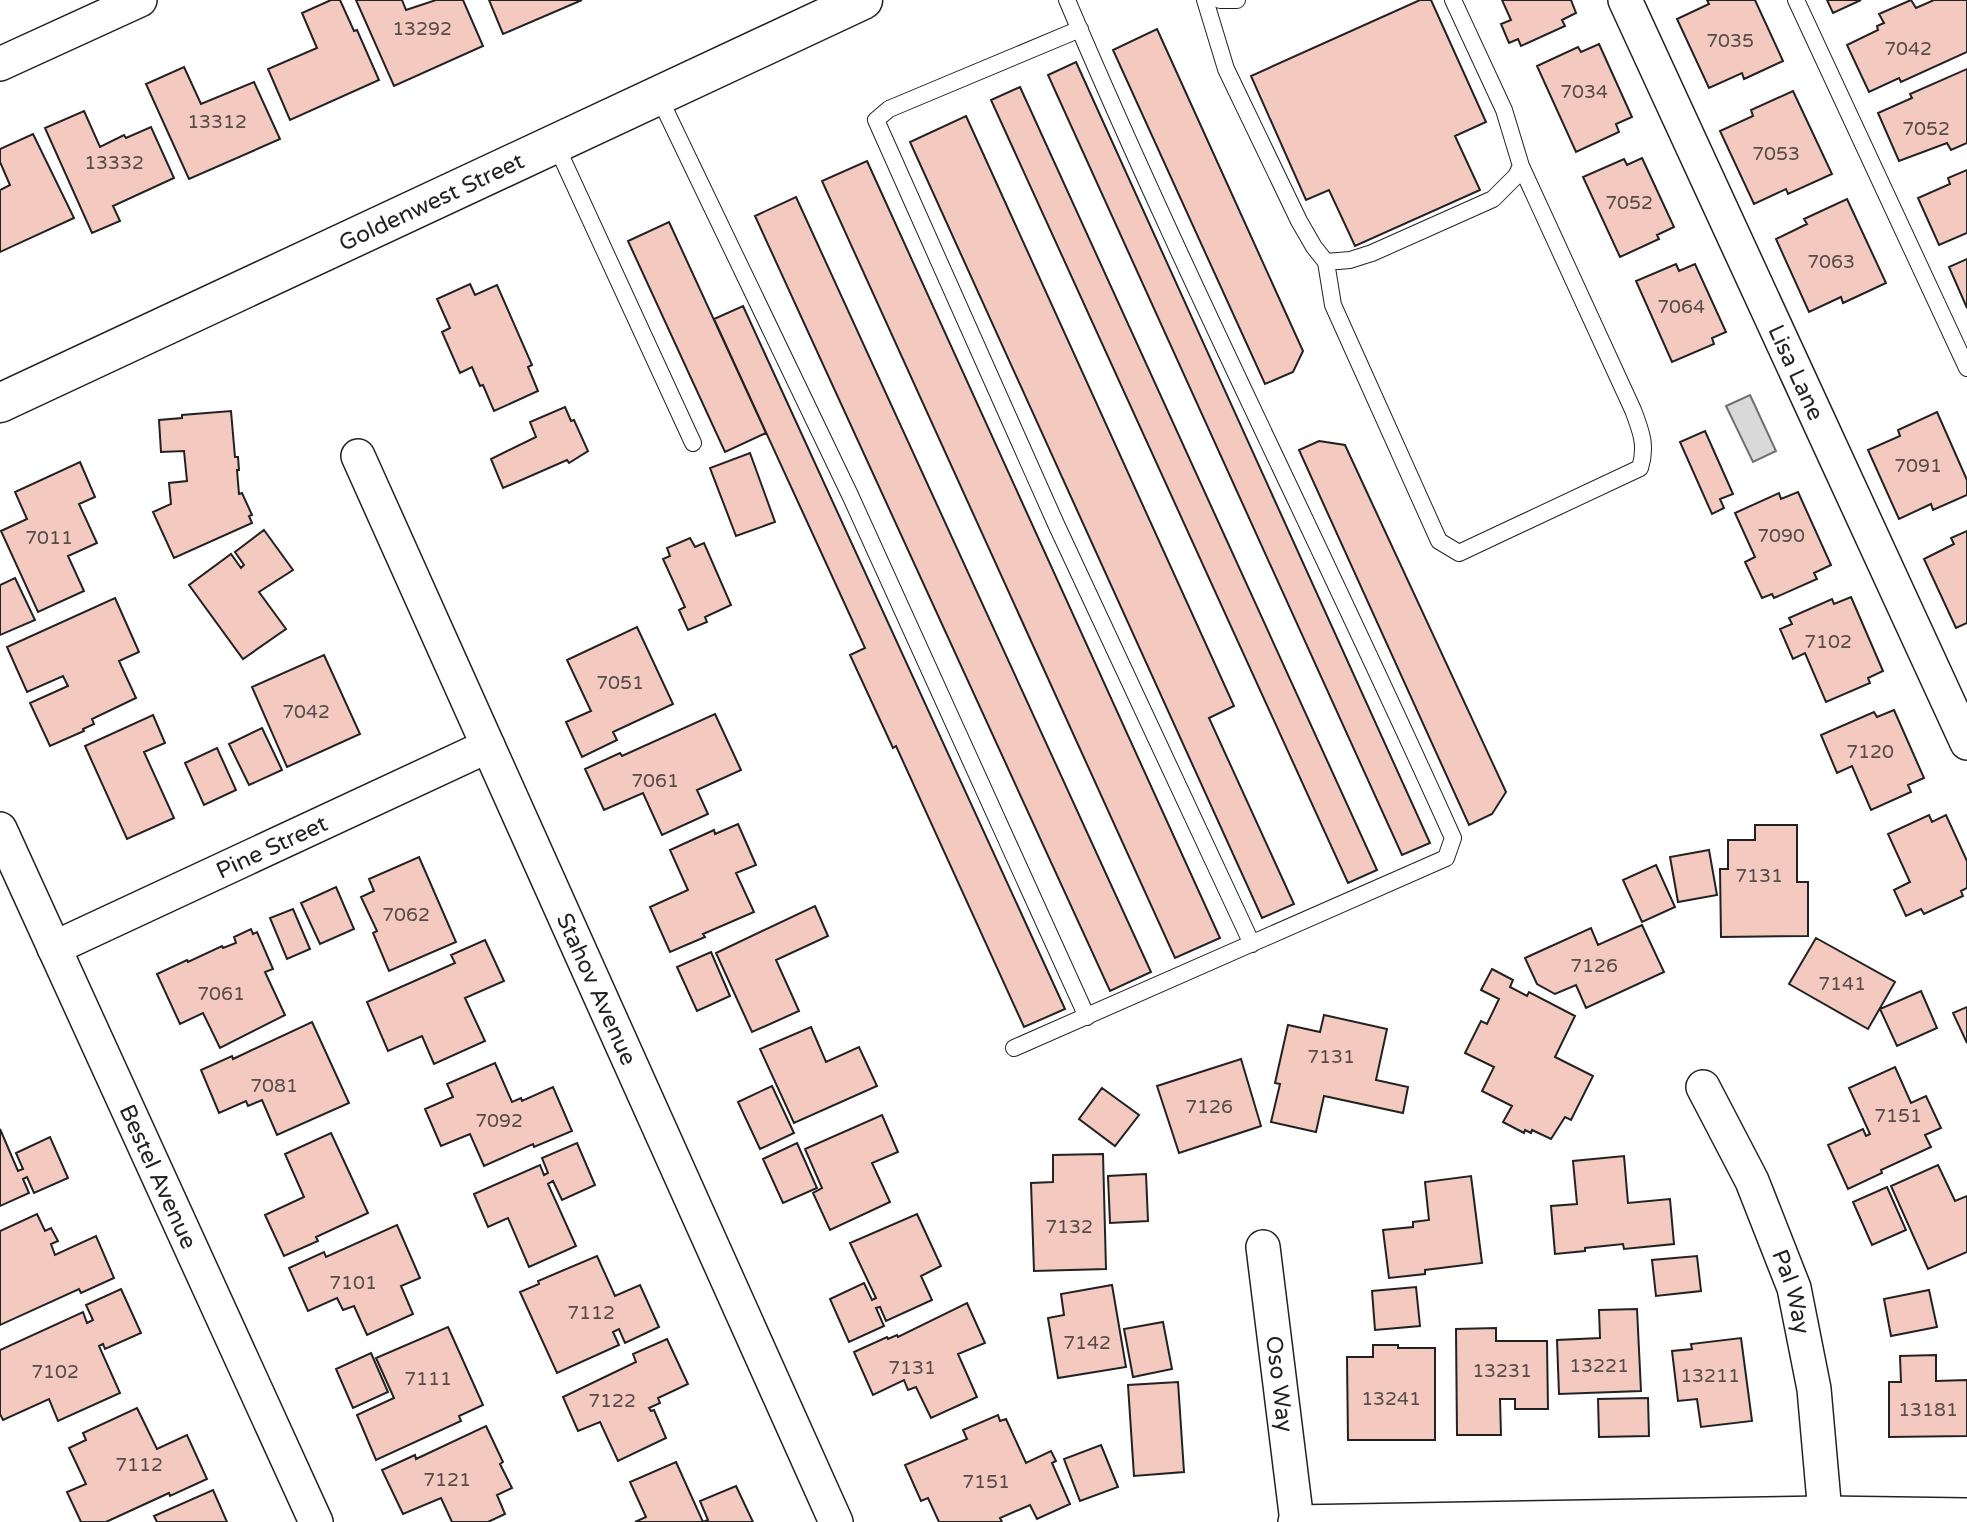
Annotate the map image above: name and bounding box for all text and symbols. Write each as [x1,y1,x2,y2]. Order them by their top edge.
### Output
house number: 13292 [392,18,452,40]
house number: 7035 [1706,30,1754,52]
house number: 7042 [1884,38,1932,60]
house number: 7034 [1560,81,1608,103]
house number: 13312 [187,111,247,133]
house number: 7052 [1902,118,1950,140]
house number: 7053 [1752,143,1800,165]
street label: Goldenwest Street [335,147,529,258]
house number: 13332 [84,152,144,174]
house number: 7052 [1605,192,1653,214]
house number: 7063 [1807,251,1855,273]
house number: 7064 [1657,296,1705,318]
street label: Lisa Lane [1761,321,1830,425]
house number: 7091 [1894,455,1942,477]
house number: 7090 [1757,525,1805,547]
house number: 7011 [25,527,73,549]
house number: 7102 [1804,631,1852,653]
house number: 7051 [596,672,644,694]
house number: 7042 [282,701,330,723]
house number: 7120 [1846,741,1894,763]
house number: 7061 [631,770,679,792]
street label: Pine Street [212,810,332,886]
house number: 7131 [1735,865,1783,887]
house number: 7062 [382,904,430,926]
street label: Stahov Avenue [550,909,642,1070]
house number: 7126 [1570,955,1618,977]
house number: 7141 [1818,973,1866,995]
house number: 7061 [197,983,245,1005]
house number: 7131 [1307,1046,1355,1068]
house number: 7081 [250,1075,298,1097]
house number: 7126 [1185,1096,1233,1118]
street label: Bestel Avenue [113,1100,203,1254]
house number: 7151 [1874,1105,1922,1127]
house number: 7092 [475,1110,523,1132]
house number: 7132 [1045,1216,1093,1238]
street label: Pal Way [1765,1246,1816,1337]
house number: 7101 [329,1272,377,1294]
house number: 7112 [567,1302,615,1324]
house number: 7142 [1063,1332,1111,1354]
street label: Oso Way [1259,1334,1299,1434]
house number: 13221 [1569,1355,1629,1377]
house number: 7131 [888,1357,936,1379]
house number: 13231 [1472,1360,1532,1382]
house number: 7102 [31,1361,79,1383]
house number: 13211 [1680,1365,1740,1387]
house number: 7111 [404,1368,452,1390]
house number: 13241 [1361,1388,1421,1410]
house number: 7122 [588,1390,636,1412]
house number: 13181 [1898,1399,1958,1421]
house number: 7112 [115,1454,163,1476]
house number: 7121 [423,1469,471,1491]
house number: 7151 [962,1471,1010,1493]

